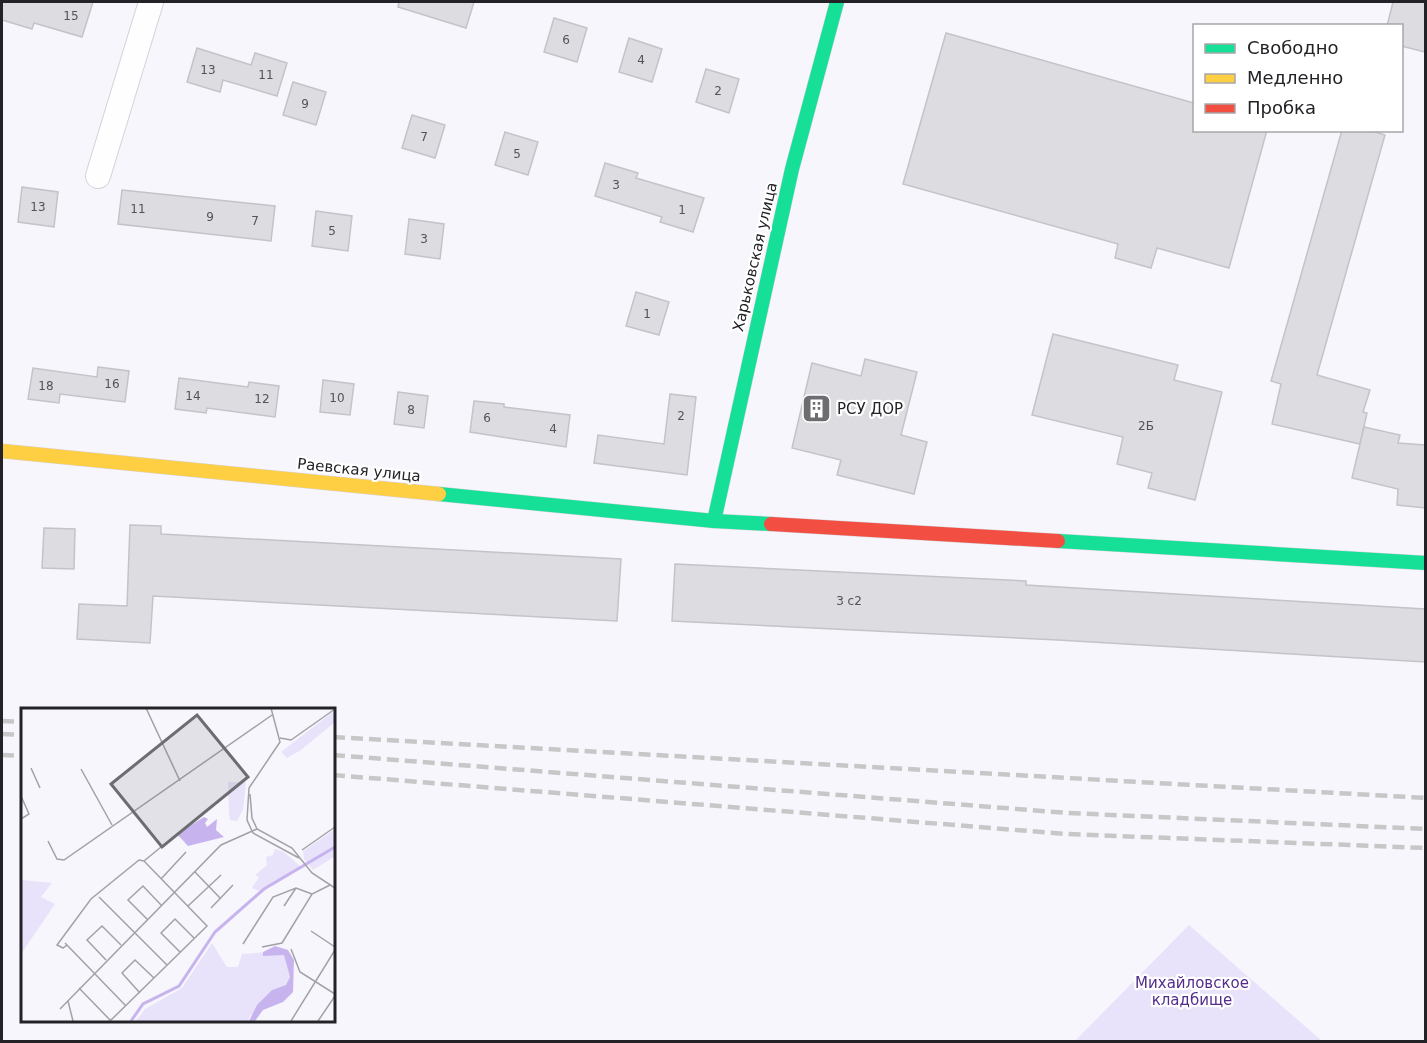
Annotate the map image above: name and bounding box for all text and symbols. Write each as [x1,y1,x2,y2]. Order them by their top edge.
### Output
house number: 15 [63,9,79,23]
legend [1193,24,1403,132]
house number: 6 [562,33,570,47]
text: Свободно [1247,37,1339,58]
house number: 4 [637,53,645,67]
house number: 13 [200,63,216,77]
text: Медленно [1247,67,1343,88]
house number: 11 [258,68,274,82]
house number: 2 [714,84,722,98]
house number: 9 [301,97,309,111]
text: Пробка [1247,97,1316,118]
house number: 7 [420,130,428,144]
house number: 5 [513,147,521,161]
house number: 3 [612,178,620,192]
street label: Харьковская улица [729,181,781,333]
house number: 13 [30,200,46,214]
house number: 11 [130,202,146,216]
house number: 1 [678,203,686,217]
house number: 9 [206,210,214,224]
house number: 7 [251,214,259,228]
house number: 5 [328,224,336,238]
house number: 3 [420,232,428,246]
house number: 1 [643,307,651,321]
house number: 16 [104,377,120,391]
house number: 18 [38,379,54,393]
house number: 14 [185,389,201,403]
house number: 10 [329,391,345,405]
house number: 12 [254,392,270,406]
building icon: РСУ ДОР [800,393,832,425]
place label: РСУ ДОР [837,400,903,418]
house number: 8 [407,403,415,417]
house number: 2 [677,409,685,423]
house number: 6 [483,411,491,425]
house number: 2Б [1138,419,1154,433]
house number: 4 [549,422,557,436]
street label: Раевская улица [296,455,422,485]
house number: 3 с2 [836,594,862,608]
inset map [21,708,334,1022]
park label: Михайловское кладбище [1135,974,1249,1009]

